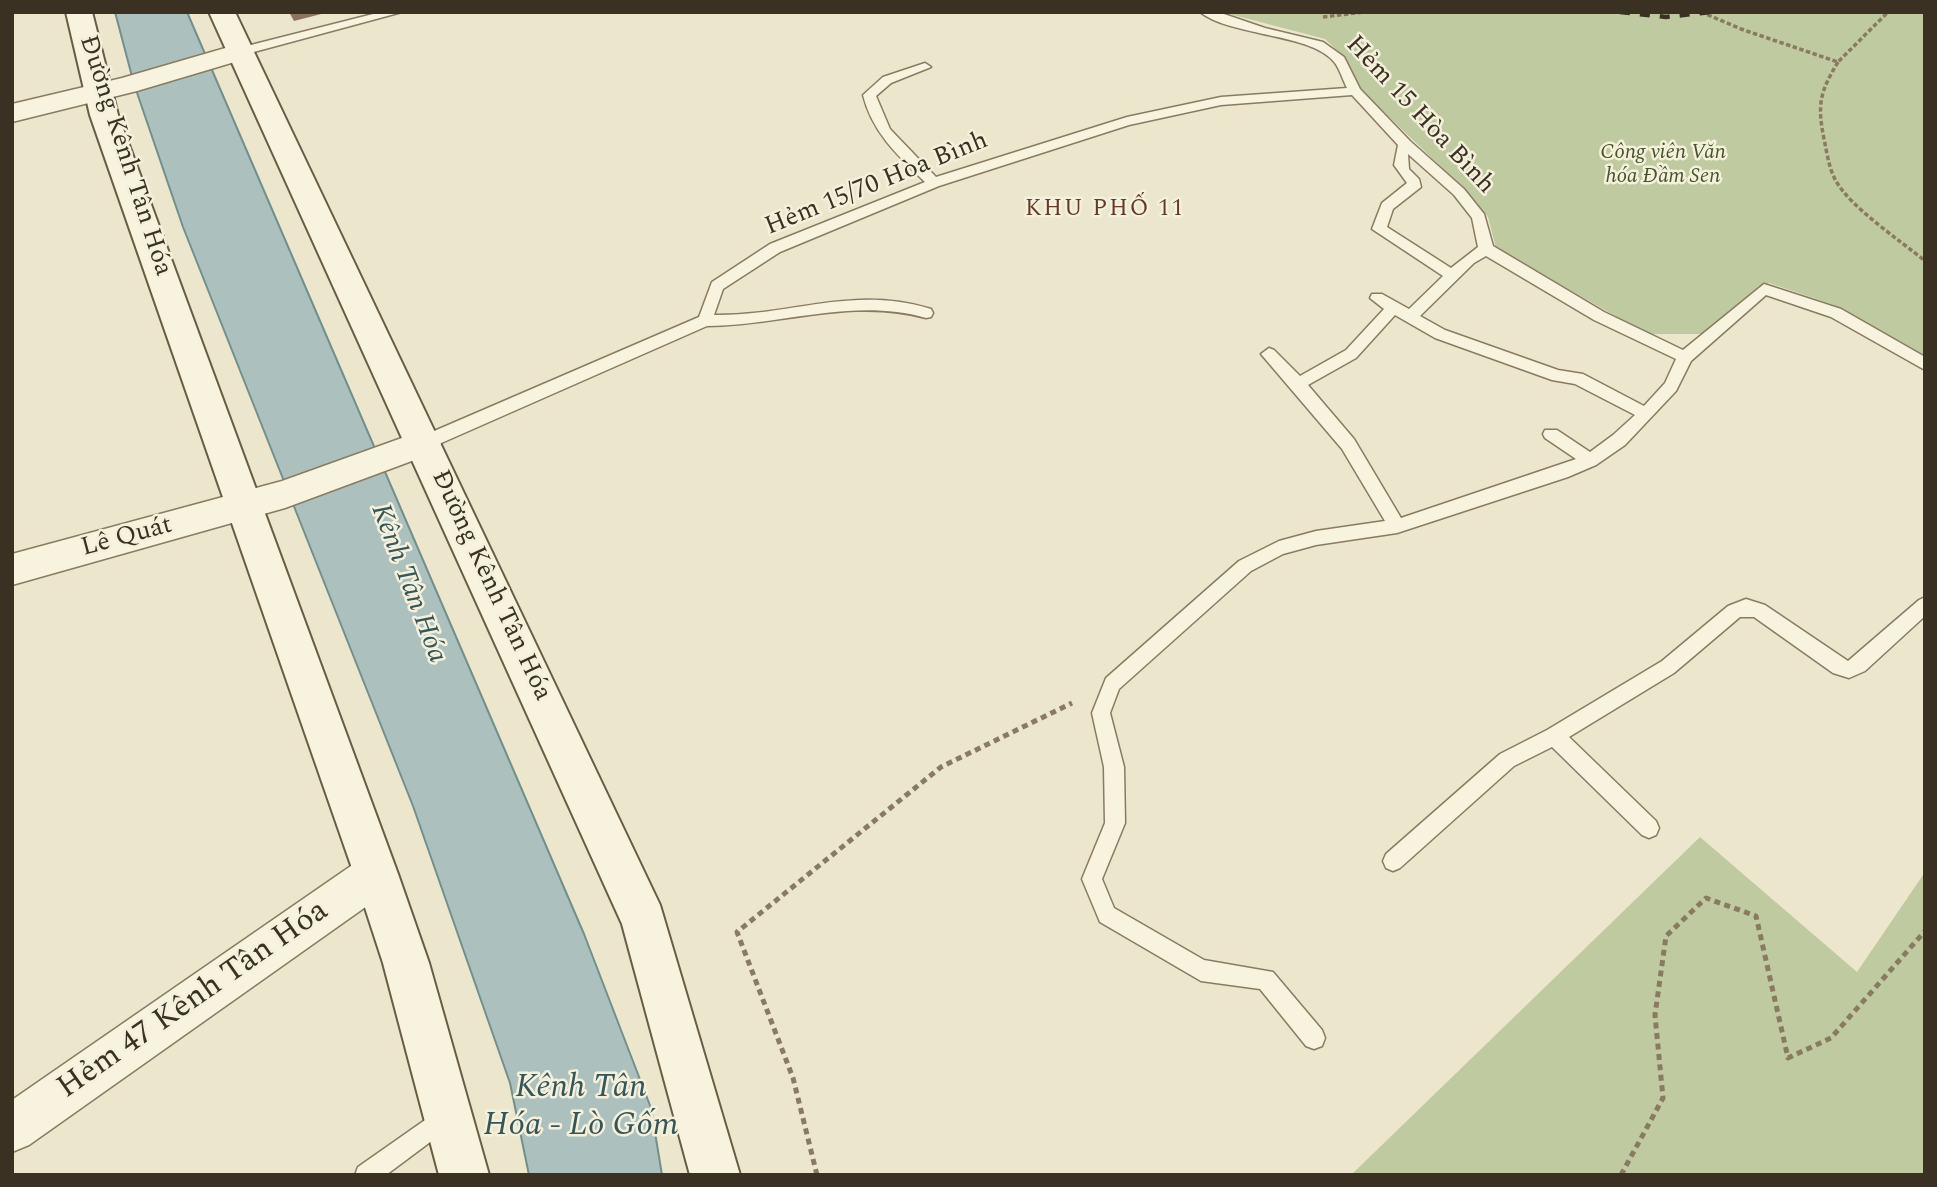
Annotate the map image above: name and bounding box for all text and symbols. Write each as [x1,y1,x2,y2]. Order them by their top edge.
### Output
street label: Hẻm 15 Hòa Bình [1338,30,1500,202]
street label: Đường Kênh Tân Hóa [70,32,178,280]
street label: Hẻm 15/70 Hòa Bình [761,126,993,244]
park label: Công viên Văn hóa Đầm Sen [1600,141,1726,191]
district label: KHU PHỐ 11 [1026,196,1184,224]
street label: Đường Kênh Tân Hóa [423,466,557,706]
water label: Kênh Tân Hóa [361,500,453,668]
street label: Lê Quát [78,511,176,565]
street label: Hẻm 47 Kênh Tân Hóa [51,893,337,1109]
water label: Kênh Tân Hóa - Lò Gốm [483,1070,679,1148]

